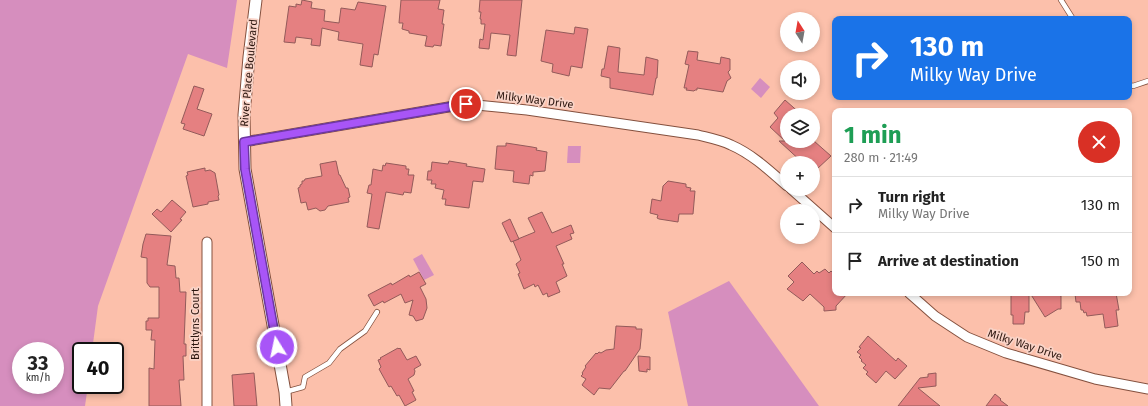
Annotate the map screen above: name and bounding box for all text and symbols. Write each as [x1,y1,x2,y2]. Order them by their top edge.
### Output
north arrow [780,12,820,52]
map controls [780,12,820,244]
street label: River Place Boulevard [238,19,260,127]
text: 130 m [910,30,984,63]
icon: right [844,32,896,84]
button: sound [780,60,820,100]
text: Milky Way Drive [910,64,1037,86]
pin [449,87,483,121]
street label: Milky Way Drive [496,89,574,111]
icon: arrive [455,93,477,115]
button: layers [780,108,820,148]
text: 1 min [844,121,902,149]
button: close [1078,121,1120,163]
text: 280 m · 21:49 [844,150,918,165]
button: + [780,156,820,196]
text: Turn right [878,188,945,206]
icon: right [844,194,866,216]
text: 130 m [1081,196,1120,214]
button: − [780,204,820,244]
text: Milky Way Drive [878,206,970,221]
icon: arrive [844,250,866,272]
text: Arrive at destination [878,252,1019,270]
text: 150 m [1081,252,1120,270]
street label: Brittlyns Court [189,288,202,360]
position arrow [256,326,298,368]
street label: Milky Way Drive [986,327,1064,363]
speed limit sign: 40 [72,342,124,394]
text: 33 [28,351,48,375]
text: km/h [26,372,50,384]

